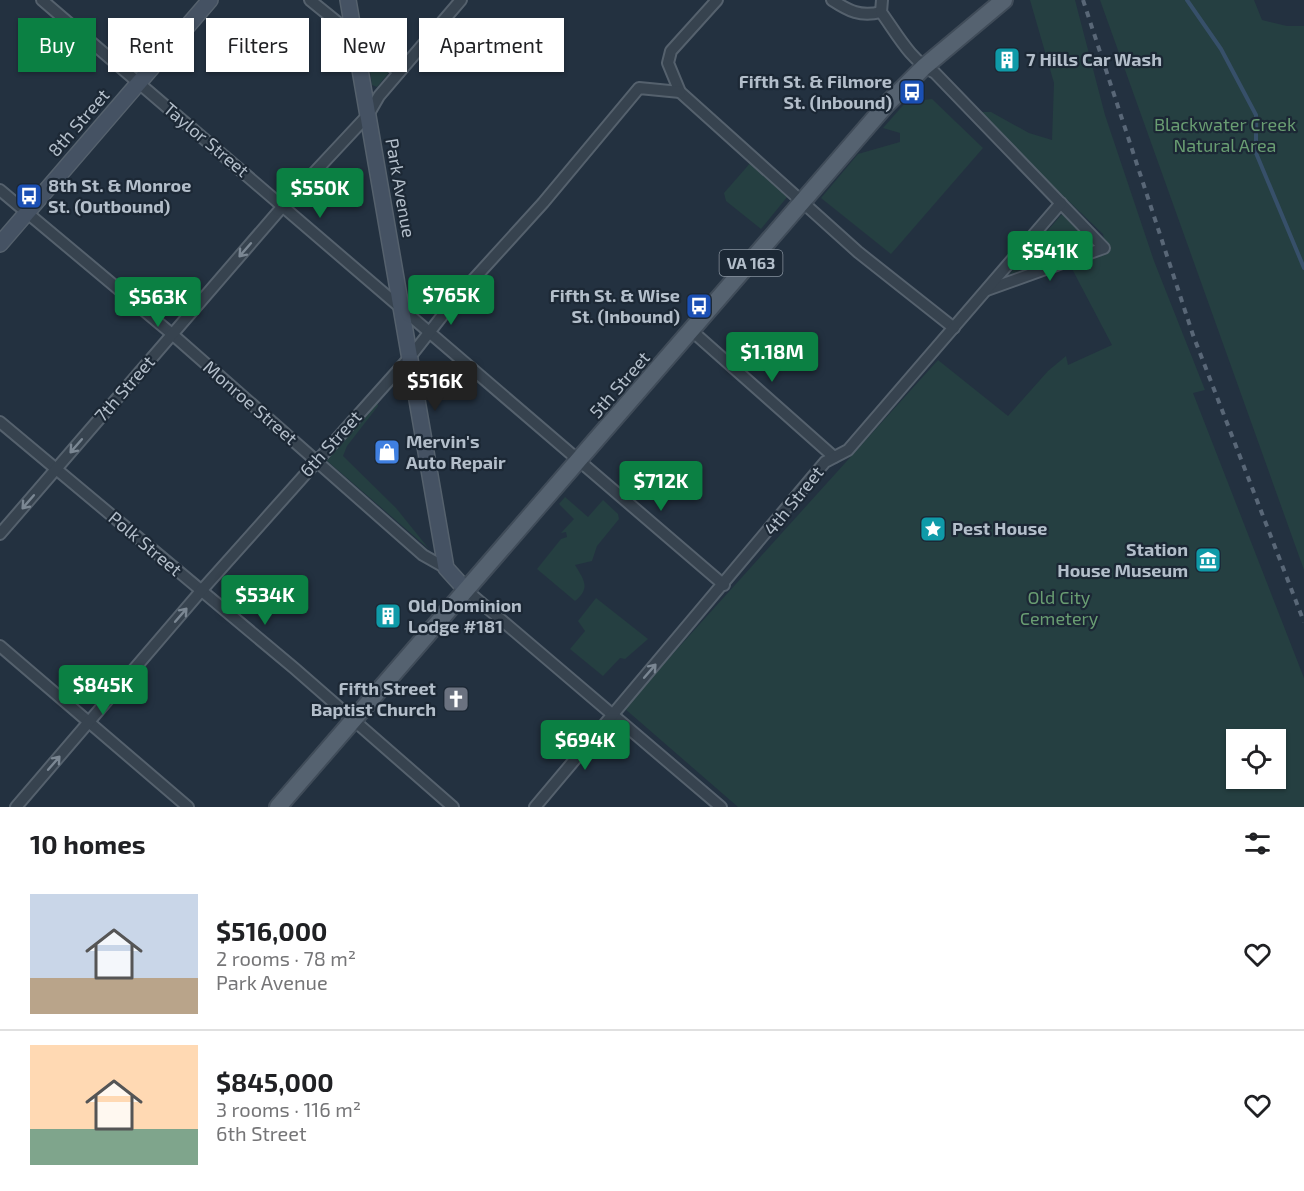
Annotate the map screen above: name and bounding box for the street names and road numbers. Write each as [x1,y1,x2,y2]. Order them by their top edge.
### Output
street label: 8th Street [43,84,114,161]
street label: Taylor Street [159,97,254,181]
street label: Park Avenue [381,136,421,239]
road number: VA 163 [720,250,783,276]
street label: 5th Street [584,346,654,422]
street label: 7th Street [90,351,159,426]
street label: Monroe Street [199,355,302,449]
street label: 6th Street [295,406,366,481]
street label: 4th Street [759,461,828,539]
street label: Polk Street [104,506,187,580]

